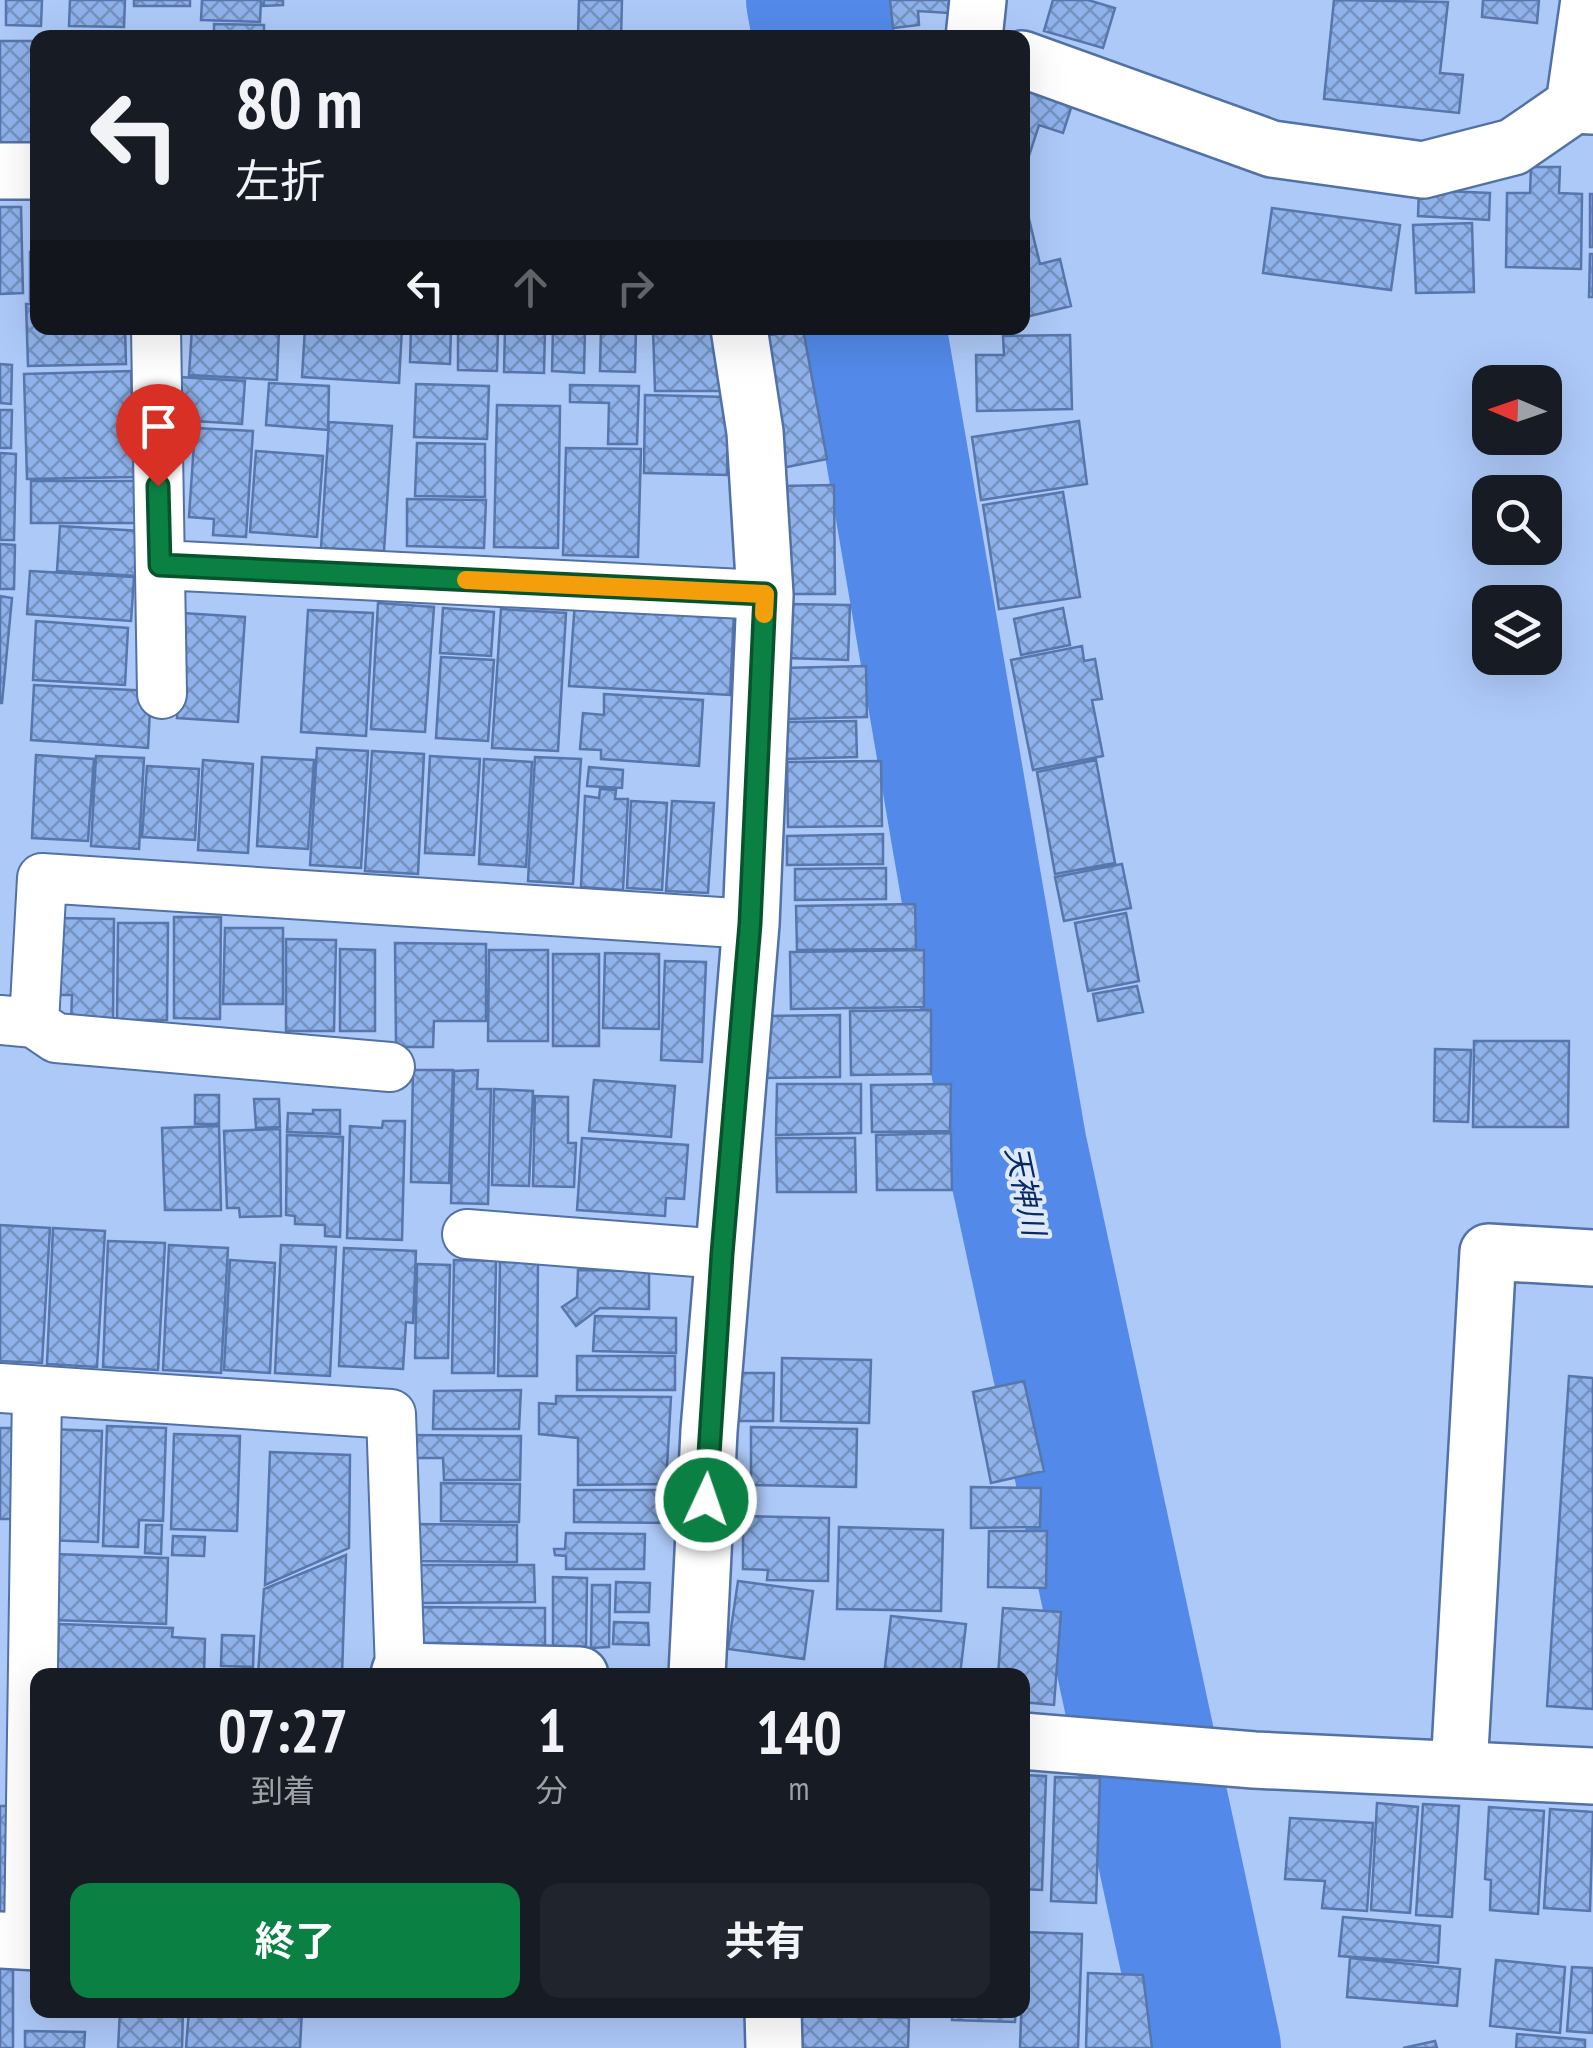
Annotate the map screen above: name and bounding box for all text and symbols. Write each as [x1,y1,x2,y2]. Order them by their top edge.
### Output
text: 80 m [235,57,363,147]
icon: left [70,70,200,200]
text: 左折 [235,151,325,209]
icon: left [398,260,453,315]
icon: ahead [503,260,558,315]
icon: right [608,260,663,315]
north arrow [1472,365,1562,455]
map controls [1472,365,1562,675]
pin [116,384,201,487]
icon: arrive [131,399,186,454]
button: search [1472,475,1562,565]
button: layers [1472,585,1562,675]
water label: 天神川 [998,1143,1056,1242]
position arrow [654,1448,758,1552]
text: 07:27 [218,1691,348,1769]
text: 1 [538,1691,566,1769]
text: 140 [756,1693,842,1771]
text: m [788,1767,809,1809]
text: 到着 [251,1769,315,1811]
text: 分 [536,1769,568,1811]
button: 終了 [70,1883,520,1998]
button: 共有 [540,1883,990,1998]

